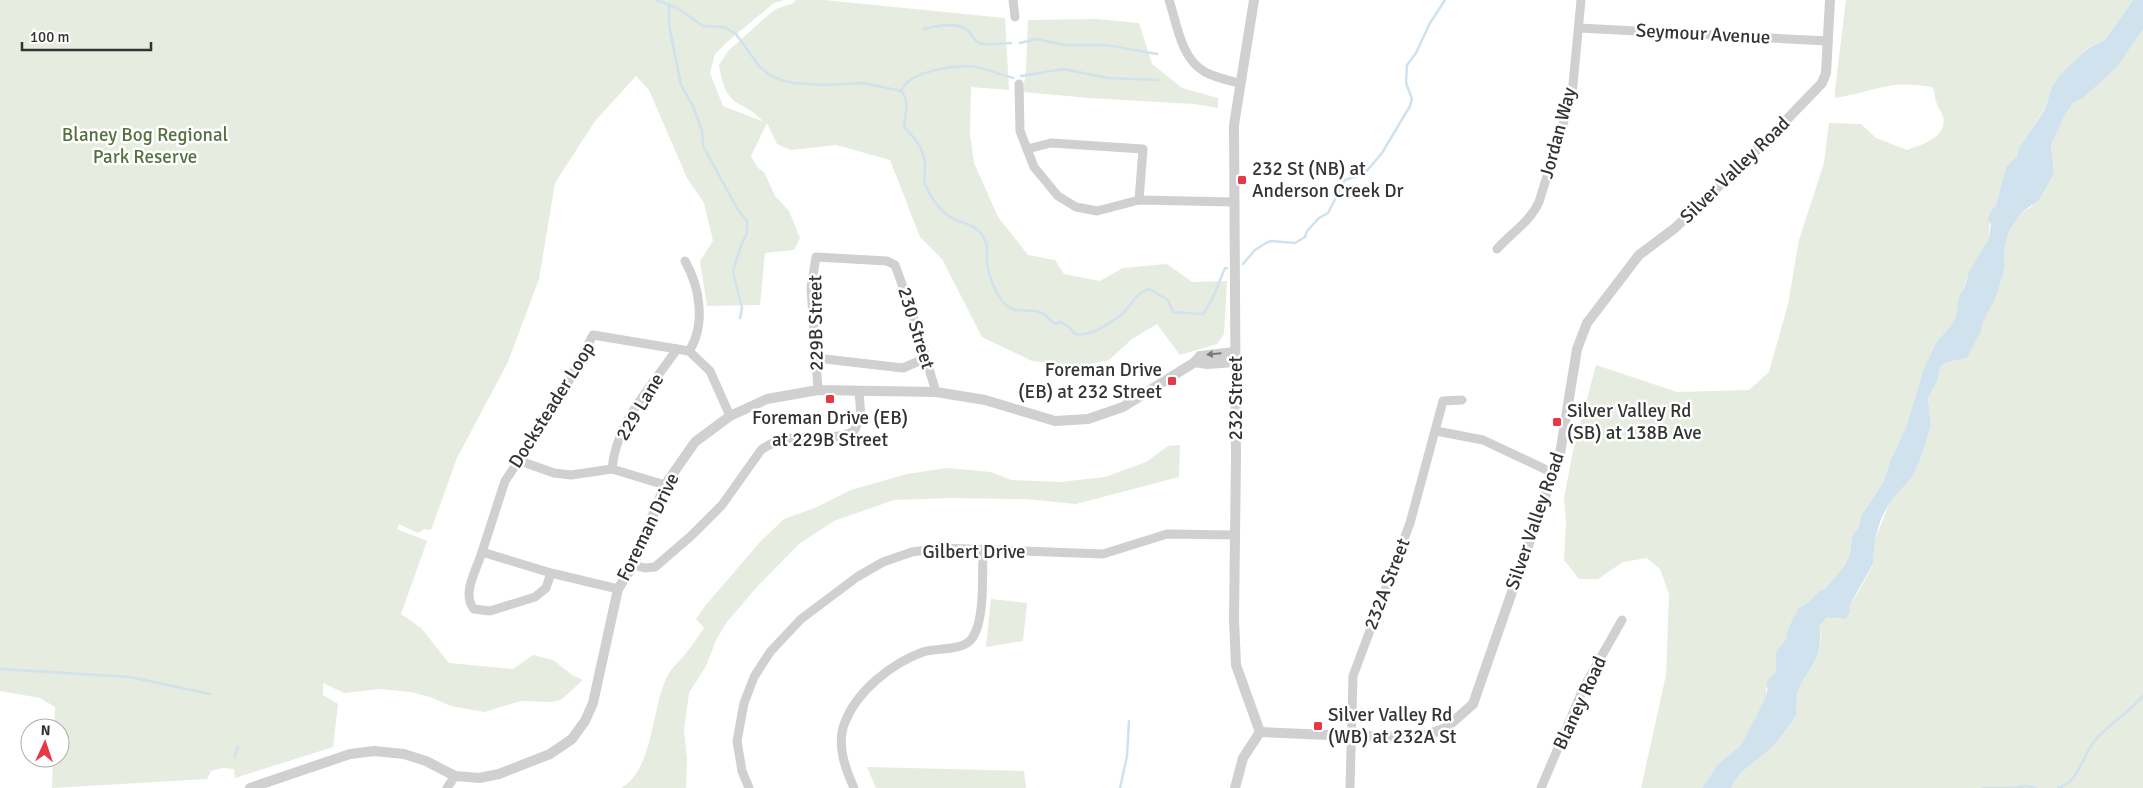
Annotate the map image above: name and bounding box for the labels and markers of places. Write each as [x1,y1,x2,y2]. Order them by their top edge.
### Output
place label: 232 St (NB) at Anderson Creek Dr [1252,157,1403,203]
marker: 232 St (NB) at Anderson Creek Dr [1236,174,1248,186]
place label: Foreman Drive (EB) at 232 Street [1018,358,1162,404]
marker: Foreman Drive (EB) at 232 Street [1166,375,1178,387]
marker: Foreman Drive (EB) at 229B Street [824,393,836,405]
place label: Silver Valley Rd (SB) at 138B Ave [1567,399,1702,445]
place label: Foreman Drive (EB) at 229B Street [752,406,908,452]
marker: Silver Valley Rd (SB) at 138B Ave [1551,416,1563,428]
place label: Silver Valley Rd (WB) at 232A St [1328,703,1457,749]
marker: Silver Valley Rd (WB) at 232A St [1312,720,1324,732]

